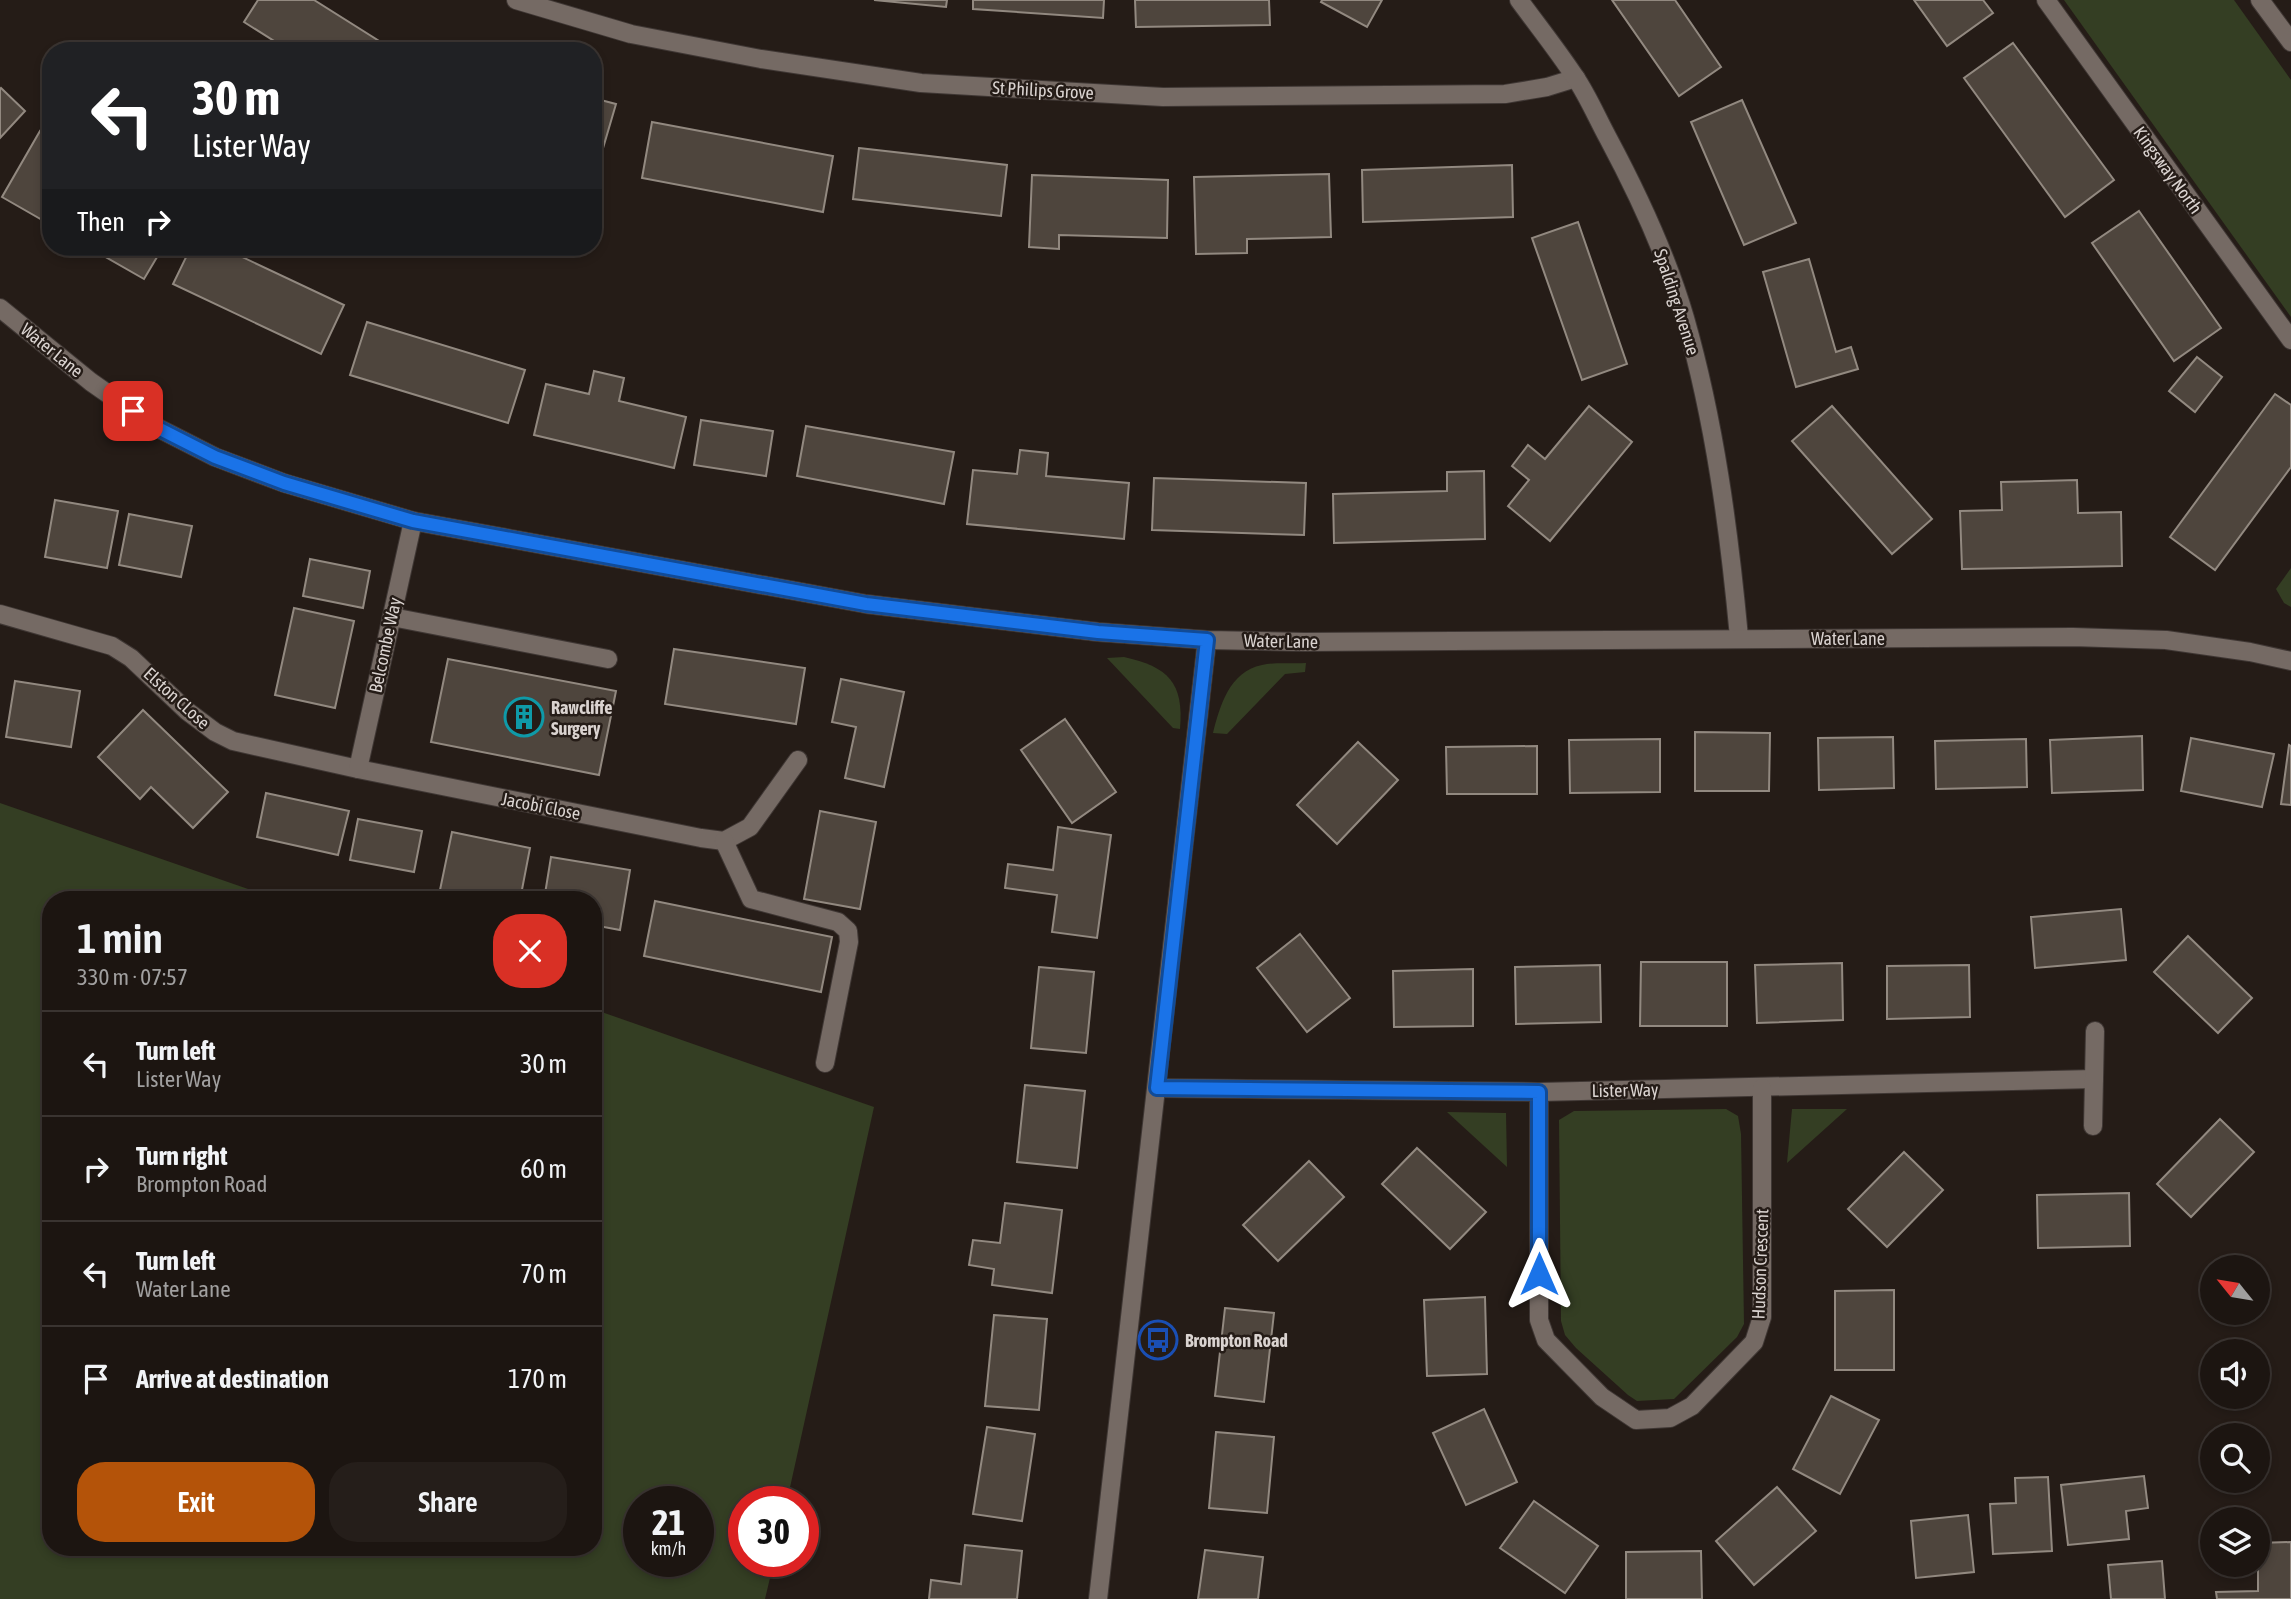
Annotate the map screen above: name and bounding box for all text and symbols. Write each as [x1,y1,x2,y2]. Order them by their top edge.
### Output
text: 30 m [192,69,280,125]
icon: left [77,70,168,161]
street label: St Philips Grove [992,77,1094,103]
street label: Kingsway North [2129,122,2207,218]
text: Lister Way [192,127,311,164]
icon: right [139,203,177,241]
text: Then [77,207,125,237]
street label: Spalding Avenue [1650,246,1704,358]
street label: Water Lane [17,319,87,381]
pin [103,381,163,441]
icon: arrive [114,392,152,430]
street label: Belcombe Way [365,595,405,695]
street label: Water Lane [1811,628,1885,649]
street label: Water Lane [1244,630,1318,652]
street label: Elston CLose [140,663,214,733]
building icon: Rawcliffe Surgery [503,696,545,738]
place label: Rawcliffe Surgery [551,697,612,739]
street label: Jacobi Close [500,788,582,824]
text: 1 min [77,914,163,962]
button: close [493,914,567,988]
text: 330 m · 07:57 [77,964,188,990]
text: Turn left [136,1036,216,1066]
icon: left [77,1045,115,1083]
text: 30 m [520,1049,567,1079]
text: Lister Way [136,1066,221,1092]
street label: Lister Way [1591,1079,1659,1101]
text: Turn right [136,1141,227,1171]
icon: right [77,1150,115,1188]
text: 60 m [520,1154,567,1184]
text: Brompton Road [136,1171,267,1197]
street label: Hudson Crescent [1748,1208,1772,1320]
position arrow [1502,1237,1576,1311]
text: Turn left [136,1246,216,1276]
icon: left [77,1255,115,1293]
north arrow [2200,1255,2270,1325]
map controls [2200,1255,2270,1577]
text: 70 m [520,1259,567,1289]
text: Water Lane [136,1276,231,1302]
bus stop icon: Brompton Road [1137,1319,1179,1361]
place label: Brompton Road [1185,1330,1288,1351]
button: sound [2200,1339,2270,1409]
icon: arrive [77,1360,115,1398]
text: Arrive at destination [136,1364,329,1394]
text: 170 m [508,1364,567,1394]
button: search [2200,1423,2270,1493]
button: Exit [77,1462,315,1542]
button: Share [329,1462,567,1542]
speed limit sign: 30 [728,1486,819,1577]
text: 21 [652,1502,685,1542]
button: layers [2200,1507,2270,1577]
text: km/h [651,1538,686,1559]

